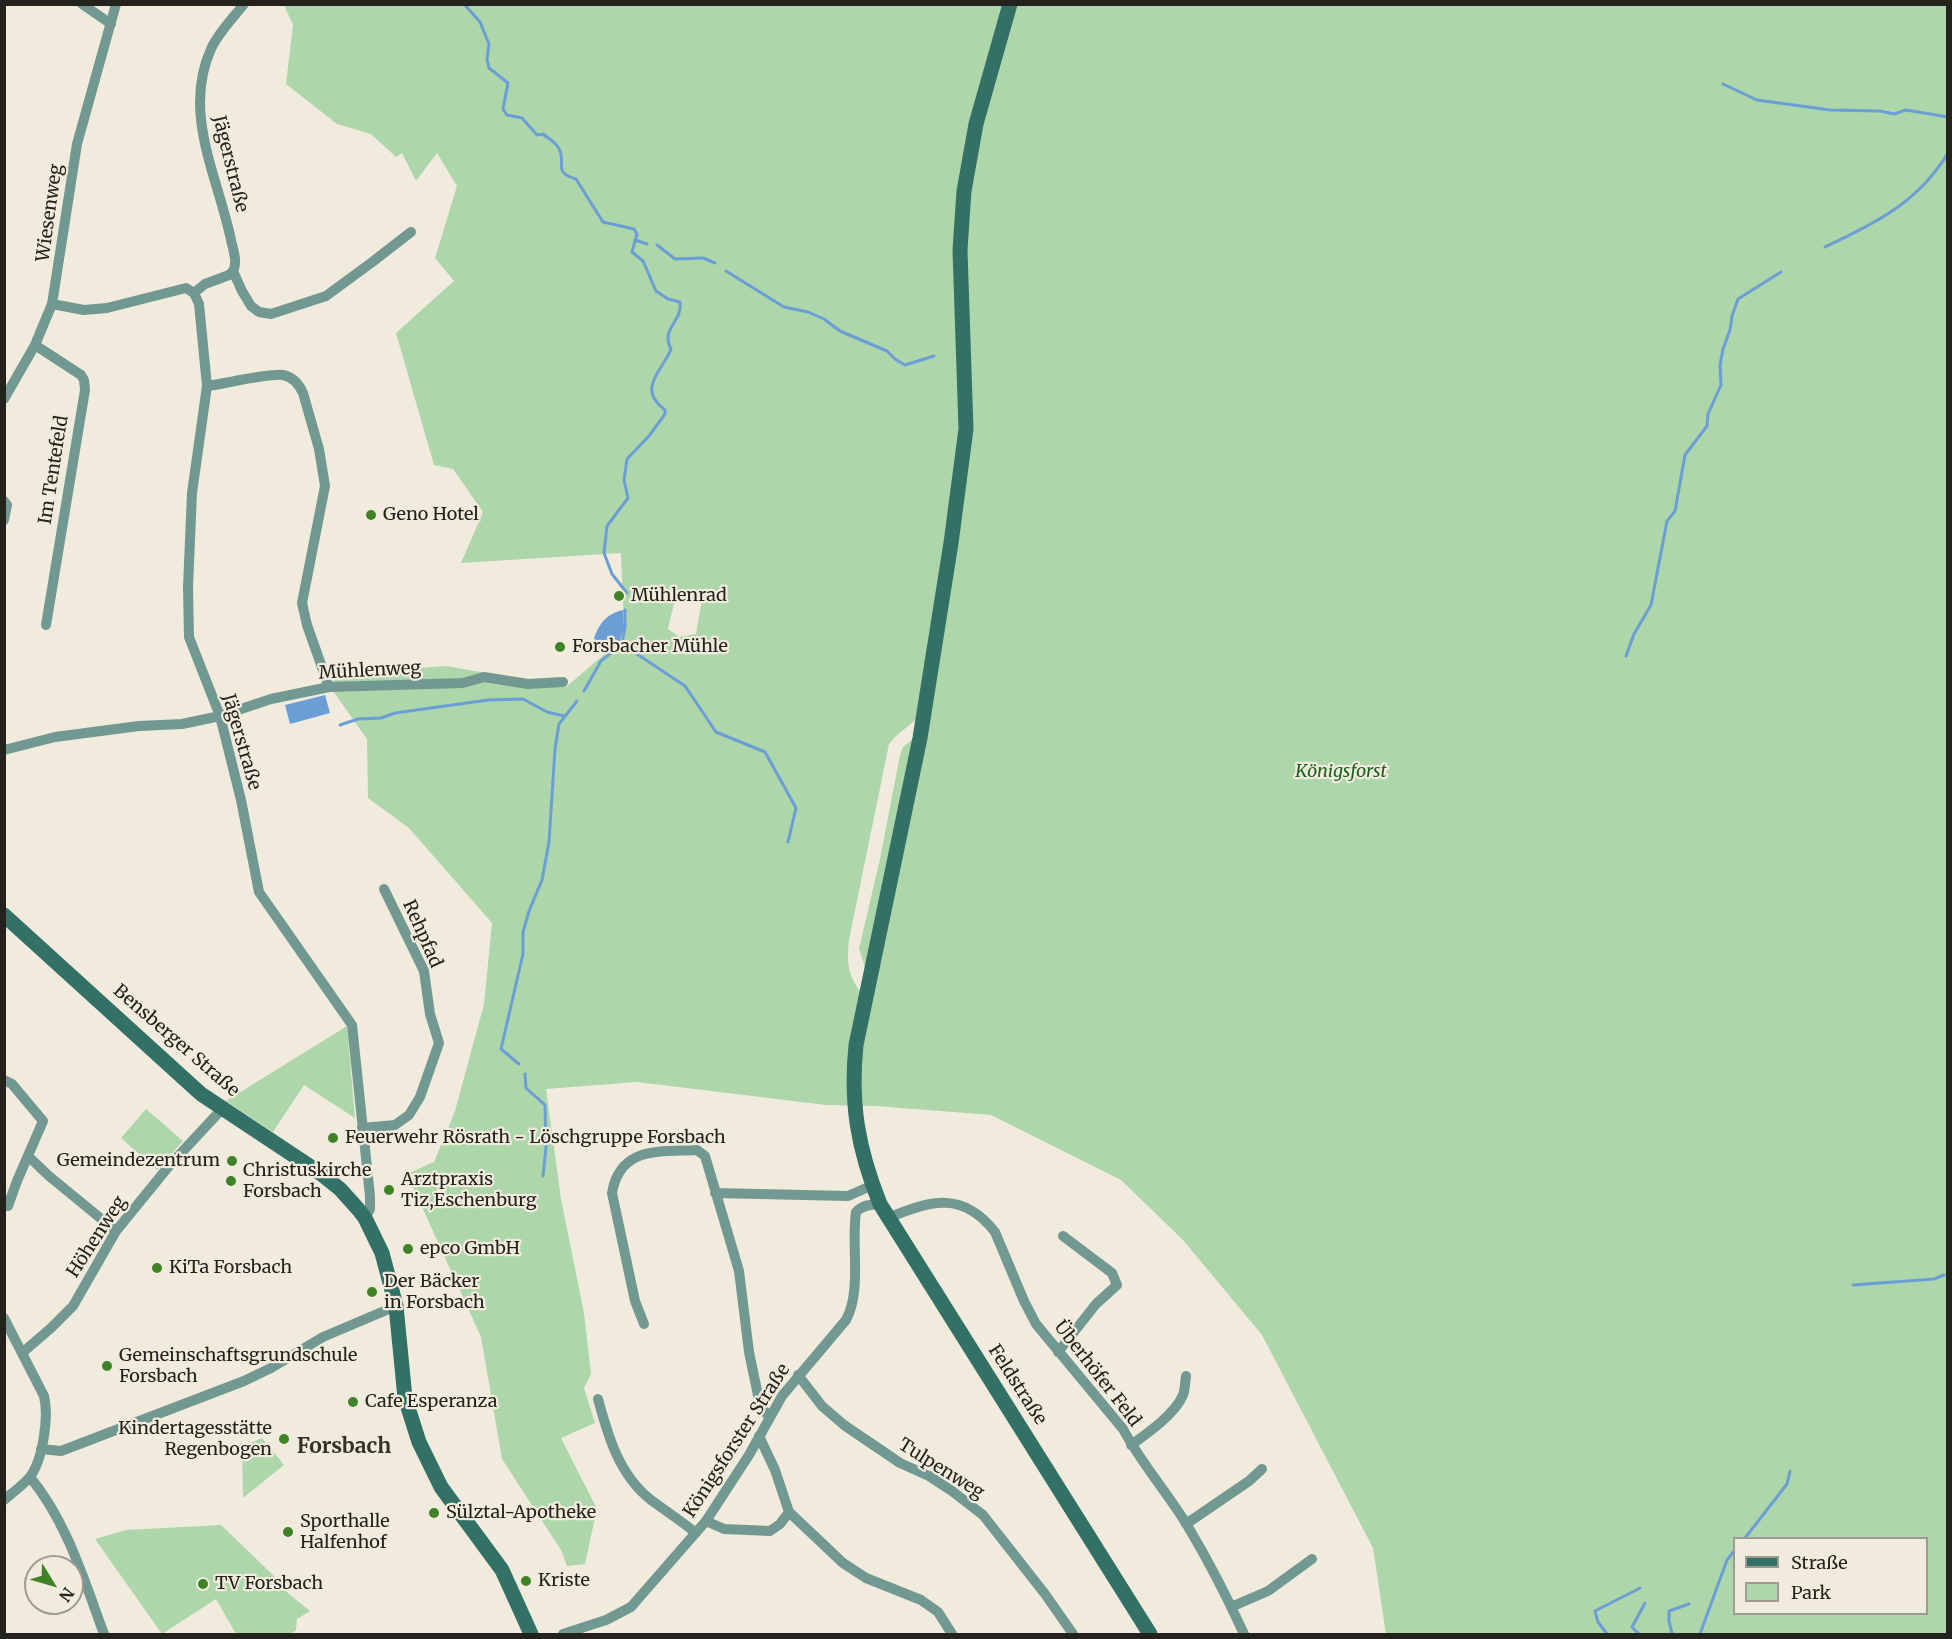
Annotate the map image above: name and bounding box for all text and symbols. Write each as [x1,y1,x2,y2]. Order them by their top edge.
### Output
street label: Jägerstraße [208,113,252,215]
street label: Wiesenweg [32,163,68,263]
street label: Im Tentefeld [35,414,73,526]
place label: Geno Hotel [383,504,479,526]
marker: Geno Hotel [364,508,378,522]
place label: Mühlenrad [631,585,727,607]
marker: Mühlenrad [612,589,626,603]
place label: Forsbacher Mühle [572,636,728,658]
marker: Forsbacher Mühle [553,640,567,654]
street label: Mühlenweg [318,658,422,684]
street label: Jägerstraße [217,692,265,792]
park label: Königsforst [1295,761,1387,783]
street label: Rehpfad [398,897,446,971]
street label: Bensberger Straße [109,980,243,1102]
place label: Feuerwehr Rösrath - Löschgruppe Forsbach [345,1127,726,1149]
marker: Feuerwehr Rösrath - Löschgruppe Forsbach [326,1131,340,1145]
place label: Gemeindezentrum [57,1150,220,1172]
marker: Gemeindezentrum [225,1154,239,1168]
place label: Christuskirche Forsbach [243,1160,371,1202]
place label: Arztpraxis Tiz,Eschenburg [401,1169,537,1212]
marker: Christuskirche Forsbach [224,1174,238,1188]
marker: Arztpraxis Tiz,Eschenburg [382,1183,396,1197]
street label: Höhenweg [63,1192,131,1282]
place label: epco GmbH [420,1238,520,1260]
marker: epco GmbH [401,1242,415,1256]
place label: KiTa Forsbach [169,1257,292,1279]
marker: KiTa Forsbach [150,1261,164,1275]
place label: Der Bäcker in Forsbach [384,1271,485,1314]
marker: Der Bäcker in Forsbach [365,1285,379,1299]
street label: Überhöfer Feld [1049,1317,1145,1431]
street label: Feldstraße [983,1341,1051,1429]
place label: Gemeinschaftsgrundschule Forsbach [119,1345,357,1388]
marker: Gemeinschaftsgrundschule Forsbach [100,1359,114,1373]
street label: Königsforster Straße [679,1360,795,1522]
place label: Cafe Esperanza [365,1391,497,1413]
marker: Cafe Esperanza [346,1395,360,1409]
place label: Kindertagesstätte Regenbogen [118,1418,272,1460]
marker: Kindertagesstätte Regenbogen [277,1432,291,1446]
district label: Forsbach [297,1434,391,1460]
street label: Tulpenweg [894,1434,988,1504]
place label: Sülztal-Apotheke [446,1502,596,1524]
marker: Sülztal-Apotheke [427,1506,441,1520]
place label: Sporthalle Halfenhof [300,1511,390,1553]
marker: Sporthalle Halfenhof [281,1525,295,1539]
legend [1733,1537,1928,1615]
text: Straße [1791,1551,1848,1574]
north arrow [24,1555,84,1615]
place label: Kriste [538,1570,590,1592]
place label: TV Forsbach [215,1573,323,1595]
marker: Kriste [519,1574,533,1588]
marker: TV Forsbach [196,1577,210,1591]
text: Park [1791,1581,1831,1604]
text: N [55,1584,79,1606]

